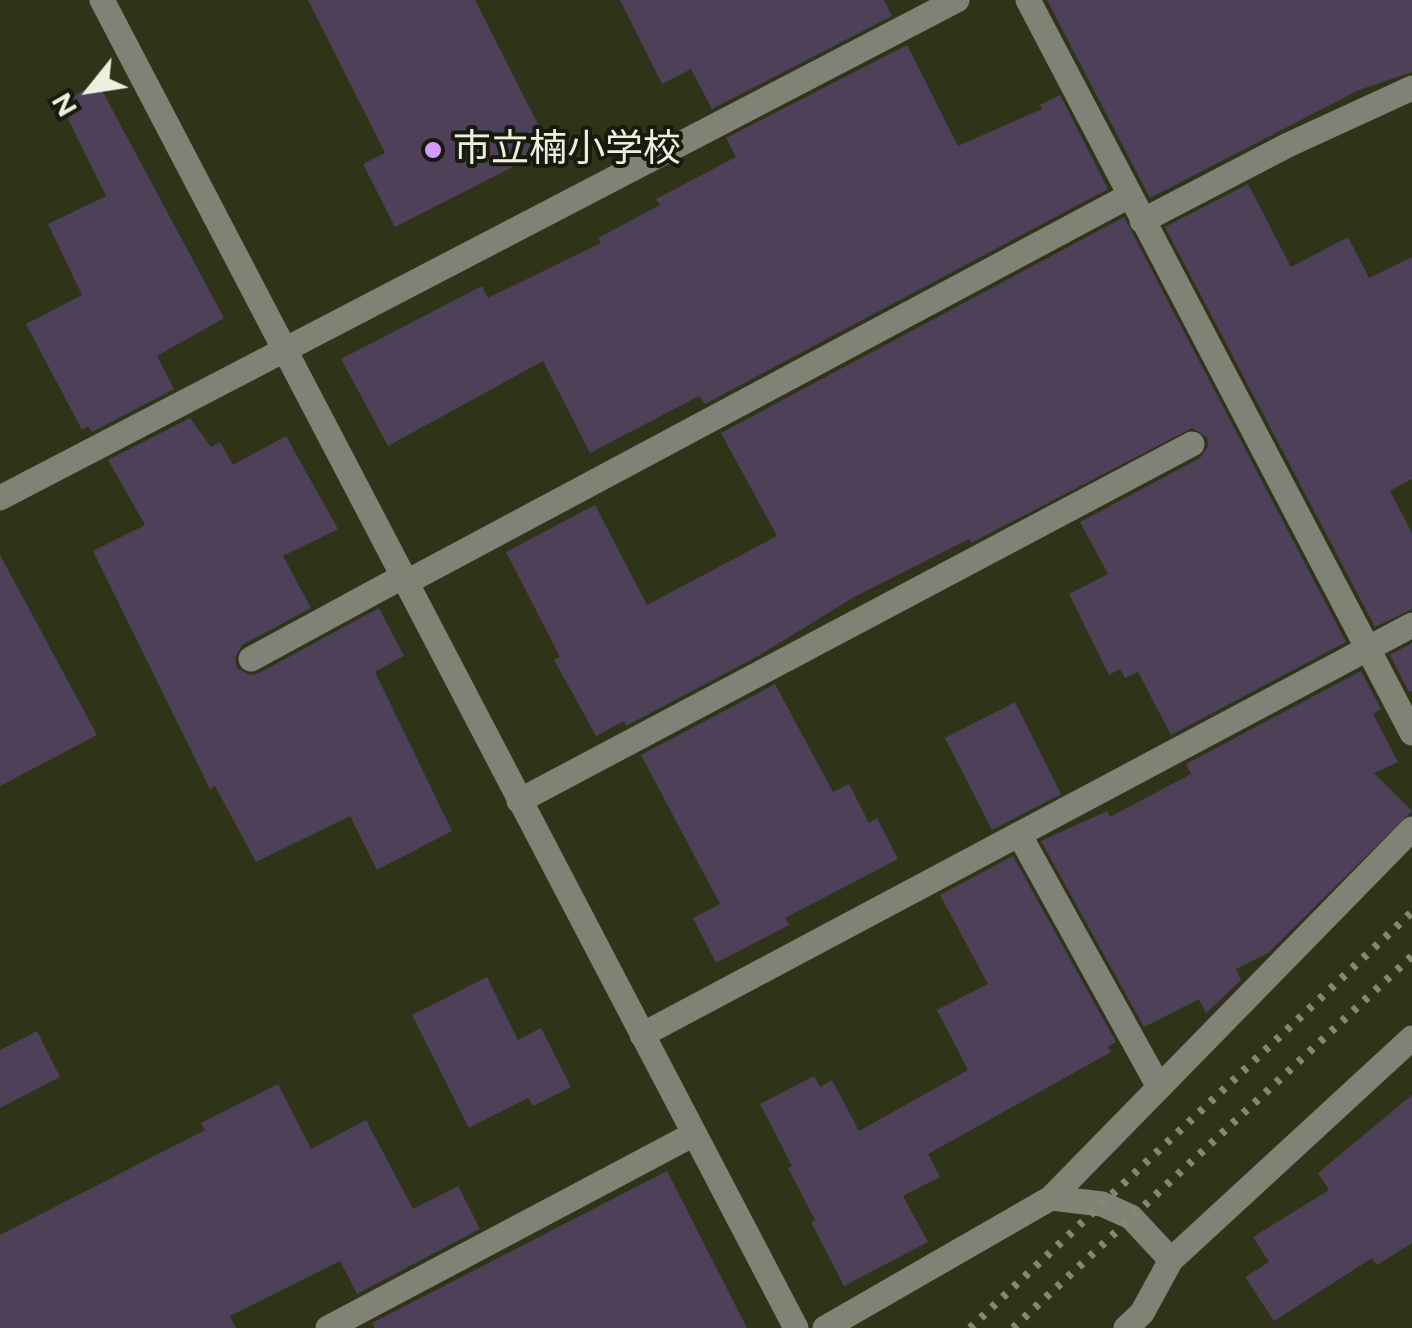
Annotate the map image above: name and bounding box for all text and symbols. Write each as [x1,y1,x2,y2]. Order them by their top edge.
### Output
north arrow [40,40,140,140]
text: N [44,87,84,123]
place label: 市立楠小学校 [453,127,681,173]
marker: 市立楠小学校 [422,139,444,161]

